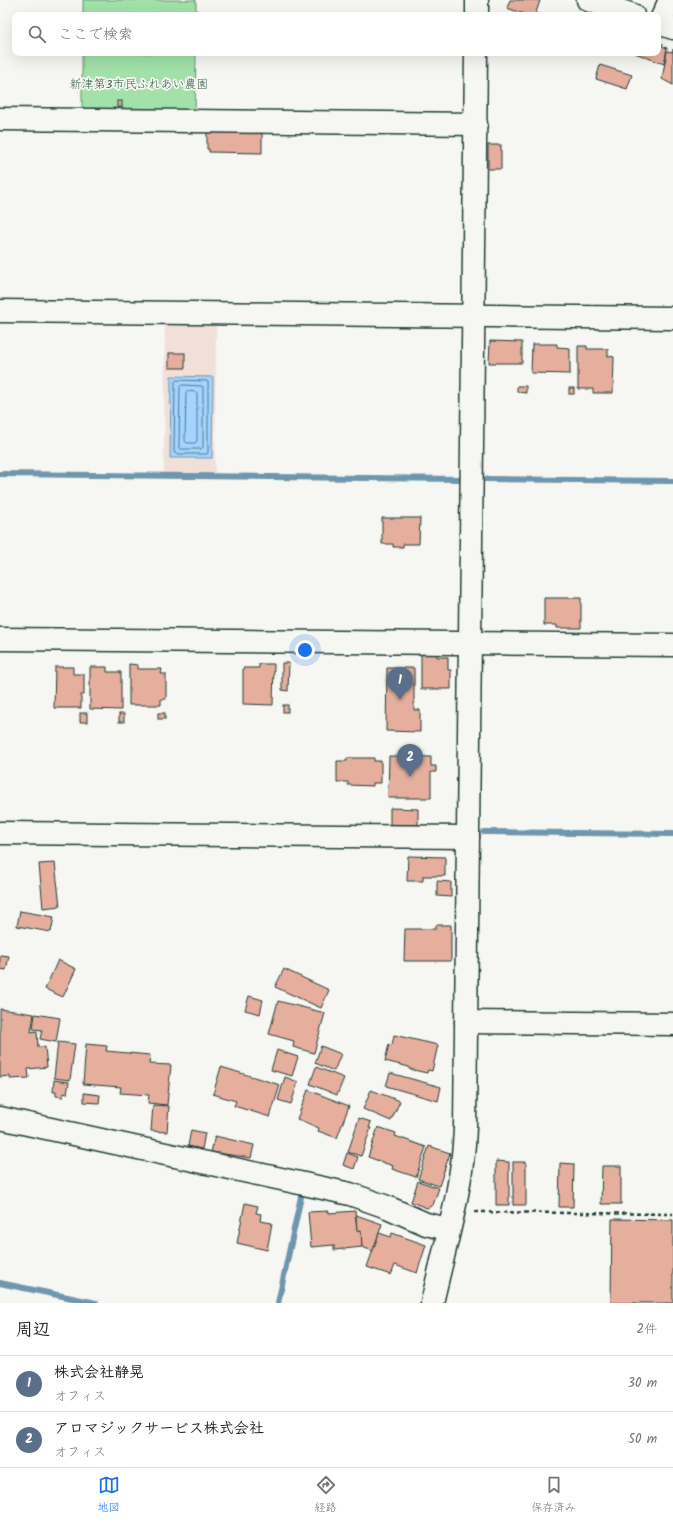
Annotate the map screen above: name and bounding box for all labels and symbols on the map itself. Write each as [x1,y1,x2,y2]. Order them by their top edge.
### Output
park label: 新津第3市民ふれあい農園 [70,75,208,94]
your location [295,640,315,660]
pin: 1 [387,667,413,700]
pin: 2 [397,744,423,777]

